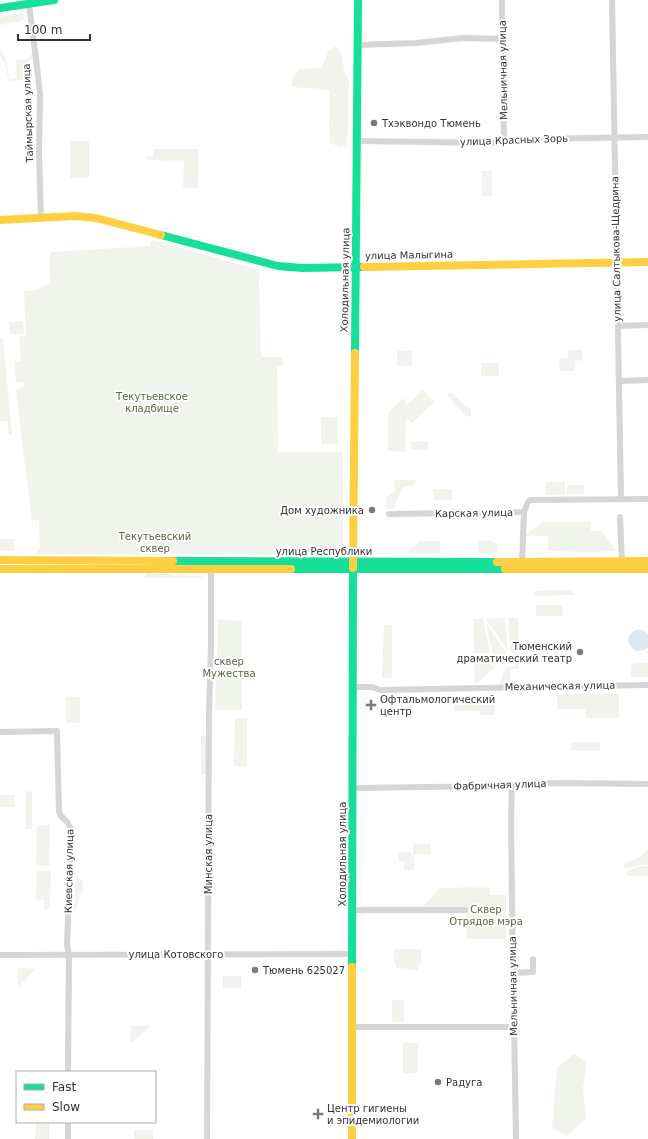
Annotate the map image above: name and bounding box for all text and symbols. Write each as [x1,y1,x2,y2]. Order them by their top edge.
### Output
scale bar [18,16,90,42]
street label: Мельничная улица [497,20,509,120]
text: 100 m [24,23,62,37]
street label: Таймырская улица [21,63,35,164]
marker: Тхэквондо Тюмень [369,118,379,128]
place label: Тхэквондо Тюмень [381,118,481,129]
street label: улица Красных Зорь [460,133,568,147]
street label: улица Салтыкова-Щедрина [609,176,623,322]
street label: Холодильная улица [339,228,351,332]
street label: улица Малыгина [365,249,453,261]
park label: Текутьевское кладбище [115,391,188,414]
place label: Дом художника [280,505,364,516]
marker: Дом художника [367,505,377,515]
street label: Карская улица [435,507,513,519]
park label: Текутьевский сквер [118,531,191,554]
street label: улица Республики [276,546,372,557]
place label: Тюменский драматический театр [457,641,572,664]
marker: Тюменский драматический театр [575,647,585,657]
park label: сквер Мужества [202,656,256,679]
street label: Механическая улица [505,680,615,692]
place label: Офтальмологический центр [380,694,495,717]
marker: Офтальмологический центр [365,699,377,711]
street label: Фабричная улица [453,778,547,792]
street label: Холодильная улица [337,802,348,906]
street label: Минская улица [203,814,214,894]
street label: Киевская улица [63,829,75,913]
park label: Сквер Отрядов мэра [449,904,523,927]
street label: Мельничная улица [507,936,519,1036]
street label: улица Котовского [128,949,224,960]
marker: Тюмень 625027 [250,965,260,975]
place label: Тюмень 625027 [262,965,345,976]
legend [16,1071,156,1123]
marker: Радуга [433,1077,443,1087]
place label: Радуга [446,1077,482,1088]
text: Fast [52,1080,76,1094]
text: Slow [52,1100,80,1114]
place label: Центр гигиены и эпидемиологии [327,1103,419,1126]
marker: Центр гигиены и эпидемиологии [312,1108,324,1120]

